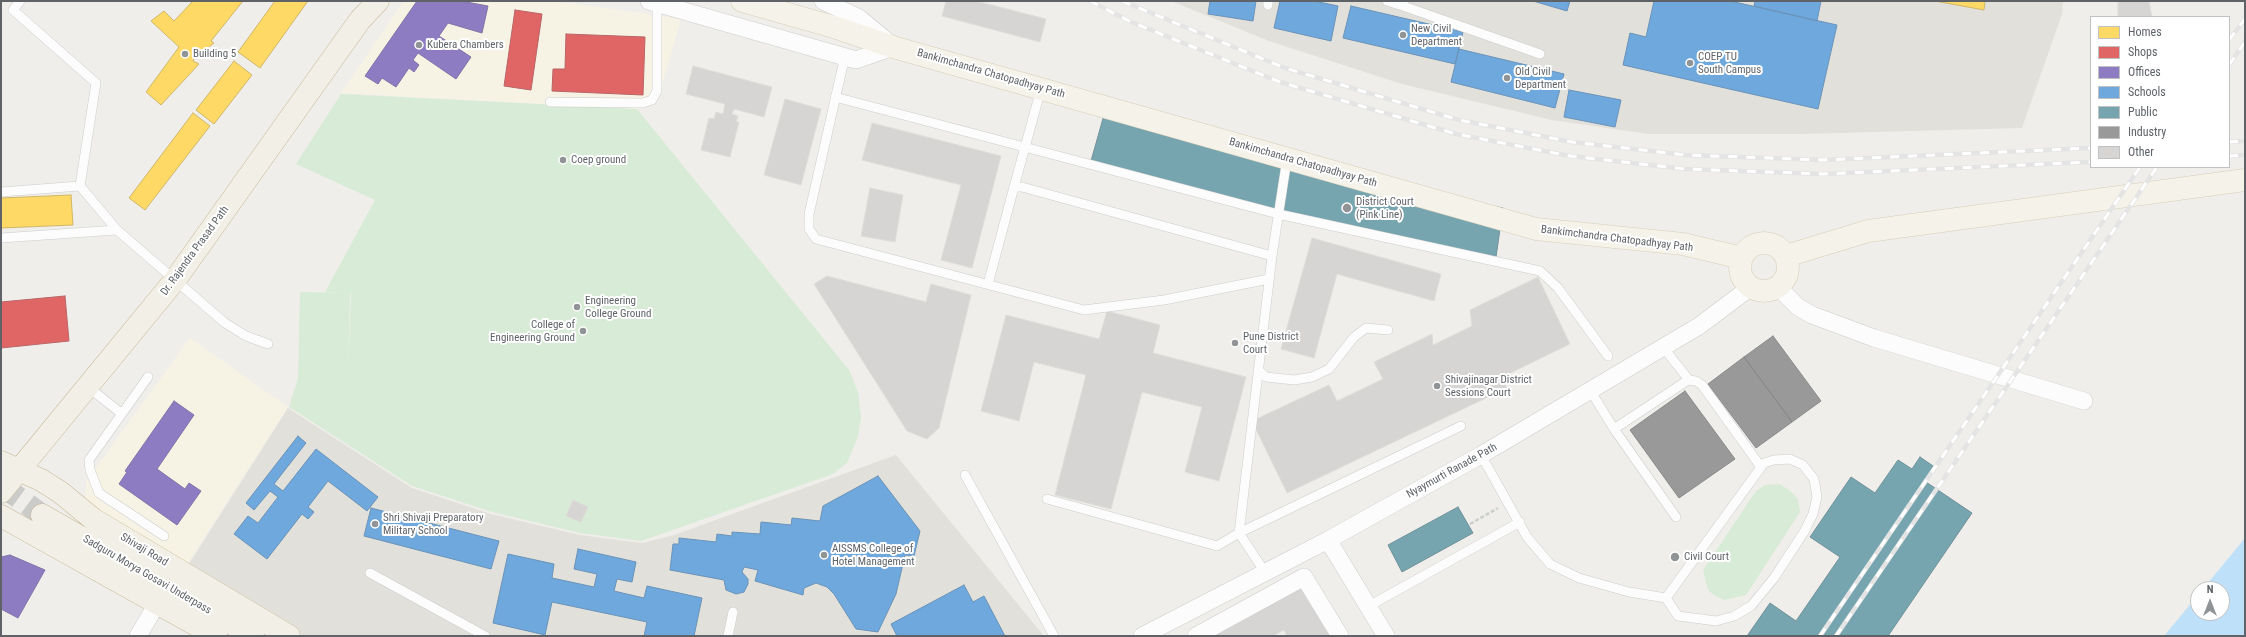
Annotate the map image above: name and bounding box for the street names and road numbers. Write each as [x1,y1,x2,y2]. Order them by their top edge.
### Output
street label: Bankimchandra Chatopadhyay Path [915,47,1067,101]
street label: Bankimchandra Chatopadhyay Path [1227,136,1379,190]
street label: Dr. Rajendra Prasad Path [158,204,232,298]
street label: Bankimchandra Chatopadhyay Path [1540,223,1694,255]
street label: Nyaymurti Ranade Path [1404,441,1500,501]
street label: Shivaji Road [118,531,170,569]
street label: Sadguru Morya Gosavi Underpass [80,533,214,617]

